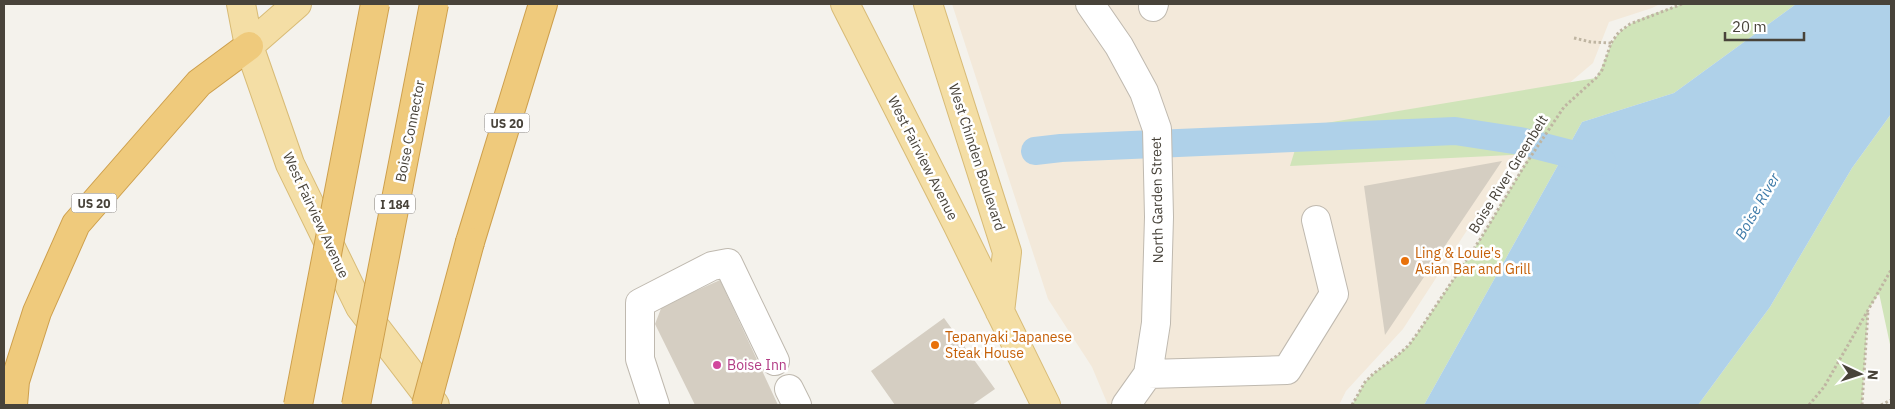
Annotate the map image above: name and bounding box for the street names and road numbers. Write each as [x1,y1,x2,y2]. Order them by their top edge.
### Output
street label: Boise Connector [391,79,429,183]
street label: West Chinden Boulevard [945,81,1009,233]
street label: West Fairview Avenue [884,93,962,223]
street label: Boise River Greenbelt [1464,111,1552,237]
road number: US 20 [484,114,530,132]
street label: North Garden Street [1147,136,1167,264]
street label: West Fairview Avenue [279,149,353,281]
road number: US 20 [72,194,116,212]
road number: I 184 [375,194,415,213]

